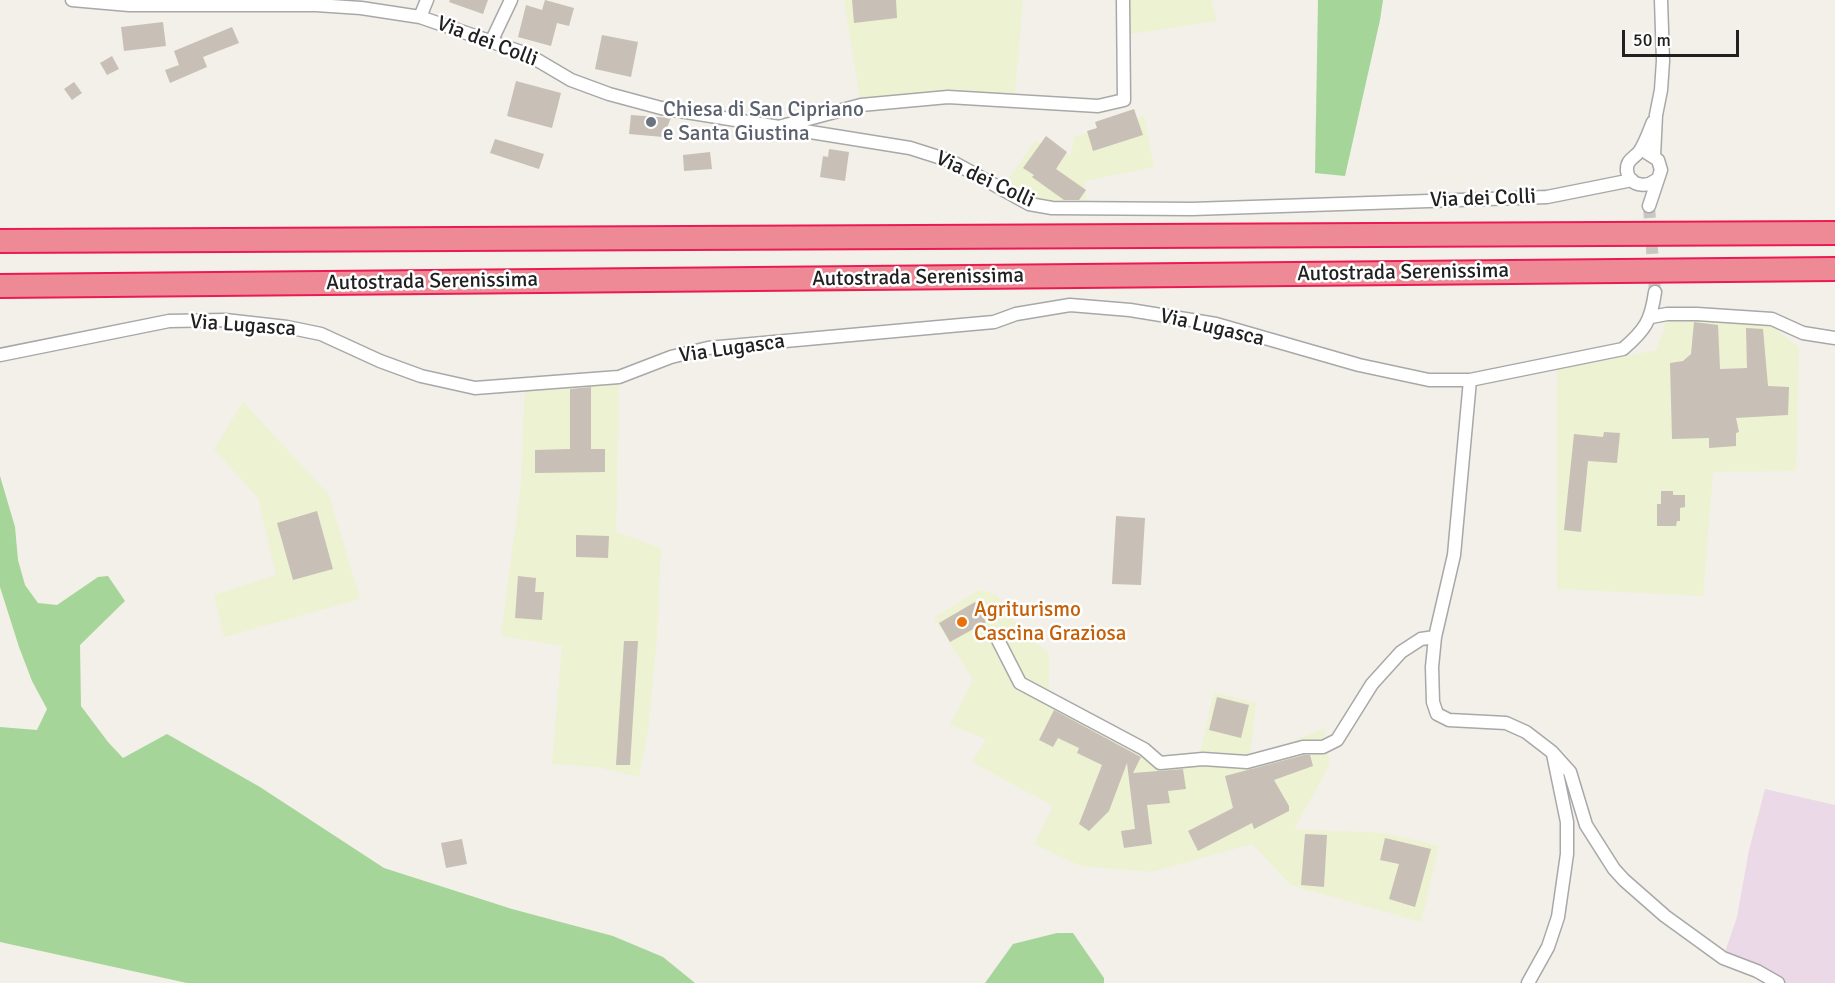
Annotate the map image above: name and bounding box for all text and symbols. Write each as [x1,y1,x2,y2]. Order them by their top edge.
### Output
street label: Via dei Colli [433,11,541,73]
scale bar [1625,18,1742,56]
text: 50 m [1633,29,1671,51]
place label: Chiesa di San Cipriano e Santa Giustina [663,97,864,147]
marker: Chiesa di San Cipriano e Santa Giustina [644,115,658,129]
street label: Via dei Colli [932,146,1038,214]
street label: Via dei Colli [1430,185,1536,213]
street label: Autostrada Serenissima [1297,259,1509,287]
street label: Autostrada Serenissima [812,264,1024,292]
street label: Autostrada Serenissima [326,268,538,296]
street label: Via Lugasca [1157,304,1267,352]
street label: Via Lugasca [189,310,297,342]
street label: Via Lugasca [678,329,786,369]
place label: Agriturismo Cascina Graziosa [974,597,1126,647]
marker: Agriturismo Cascina Graziosa [955,615,969,629]

